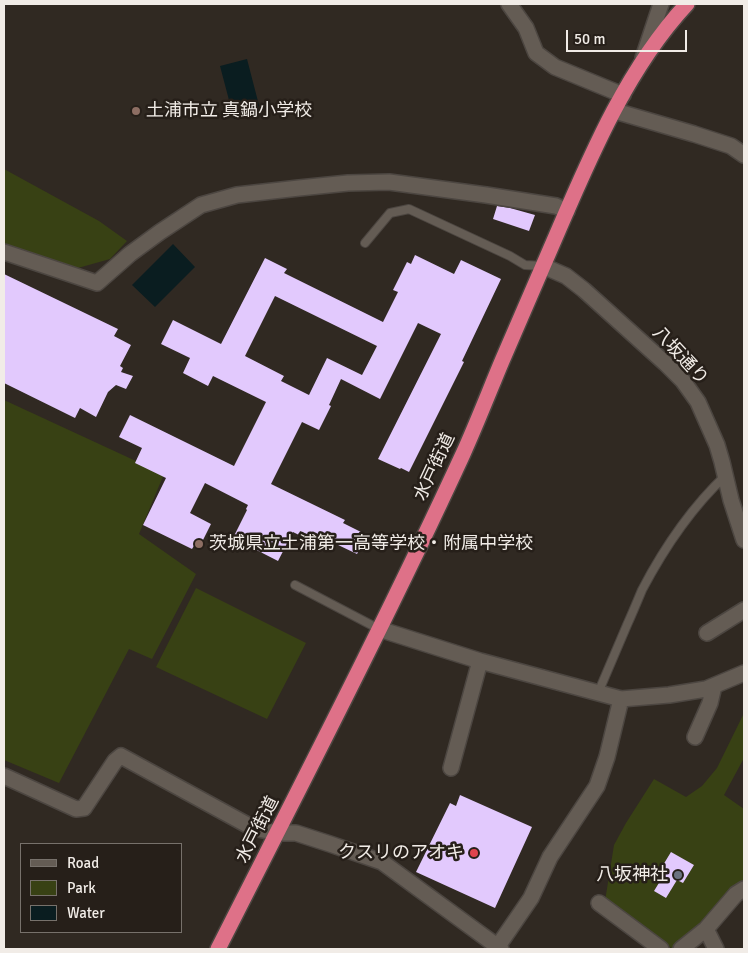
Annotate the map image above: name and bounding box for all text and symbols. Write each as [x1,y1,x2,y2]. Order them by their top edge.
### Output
scale bar [568,20,689,52]
text: 50 m [574,30,605,48]
place label: 土浦市立 真鍋小学校 [146,100,312,122]
marker: 土浦市立 真鍋小学校 [130,105,142,117]
street label: 八坂通り [648,322,712,390]
street label: 水戸街道 [410,430,460,504]
place label: 茨城県立土浦第一高等学校・附属中学校 [209,533,533,555]
marker: 茨城県立土浦第一高等学校・附属中学校 [193,538,205,550]
street label: 水戸街道 [232,793,284,867]
place label: クスリのアオキ [338,842,464,864]
legend [20,843,182,933]
marker: クスリのアオキ [468,847,480,859]
text: Road [67,854,99,872]
place label: 八坂神社 [596,864,668,886]
marker: 八坂神社 [672,869,684,881]
text: Park [67,879,96,897]
text: Water [67,904,105,922]

